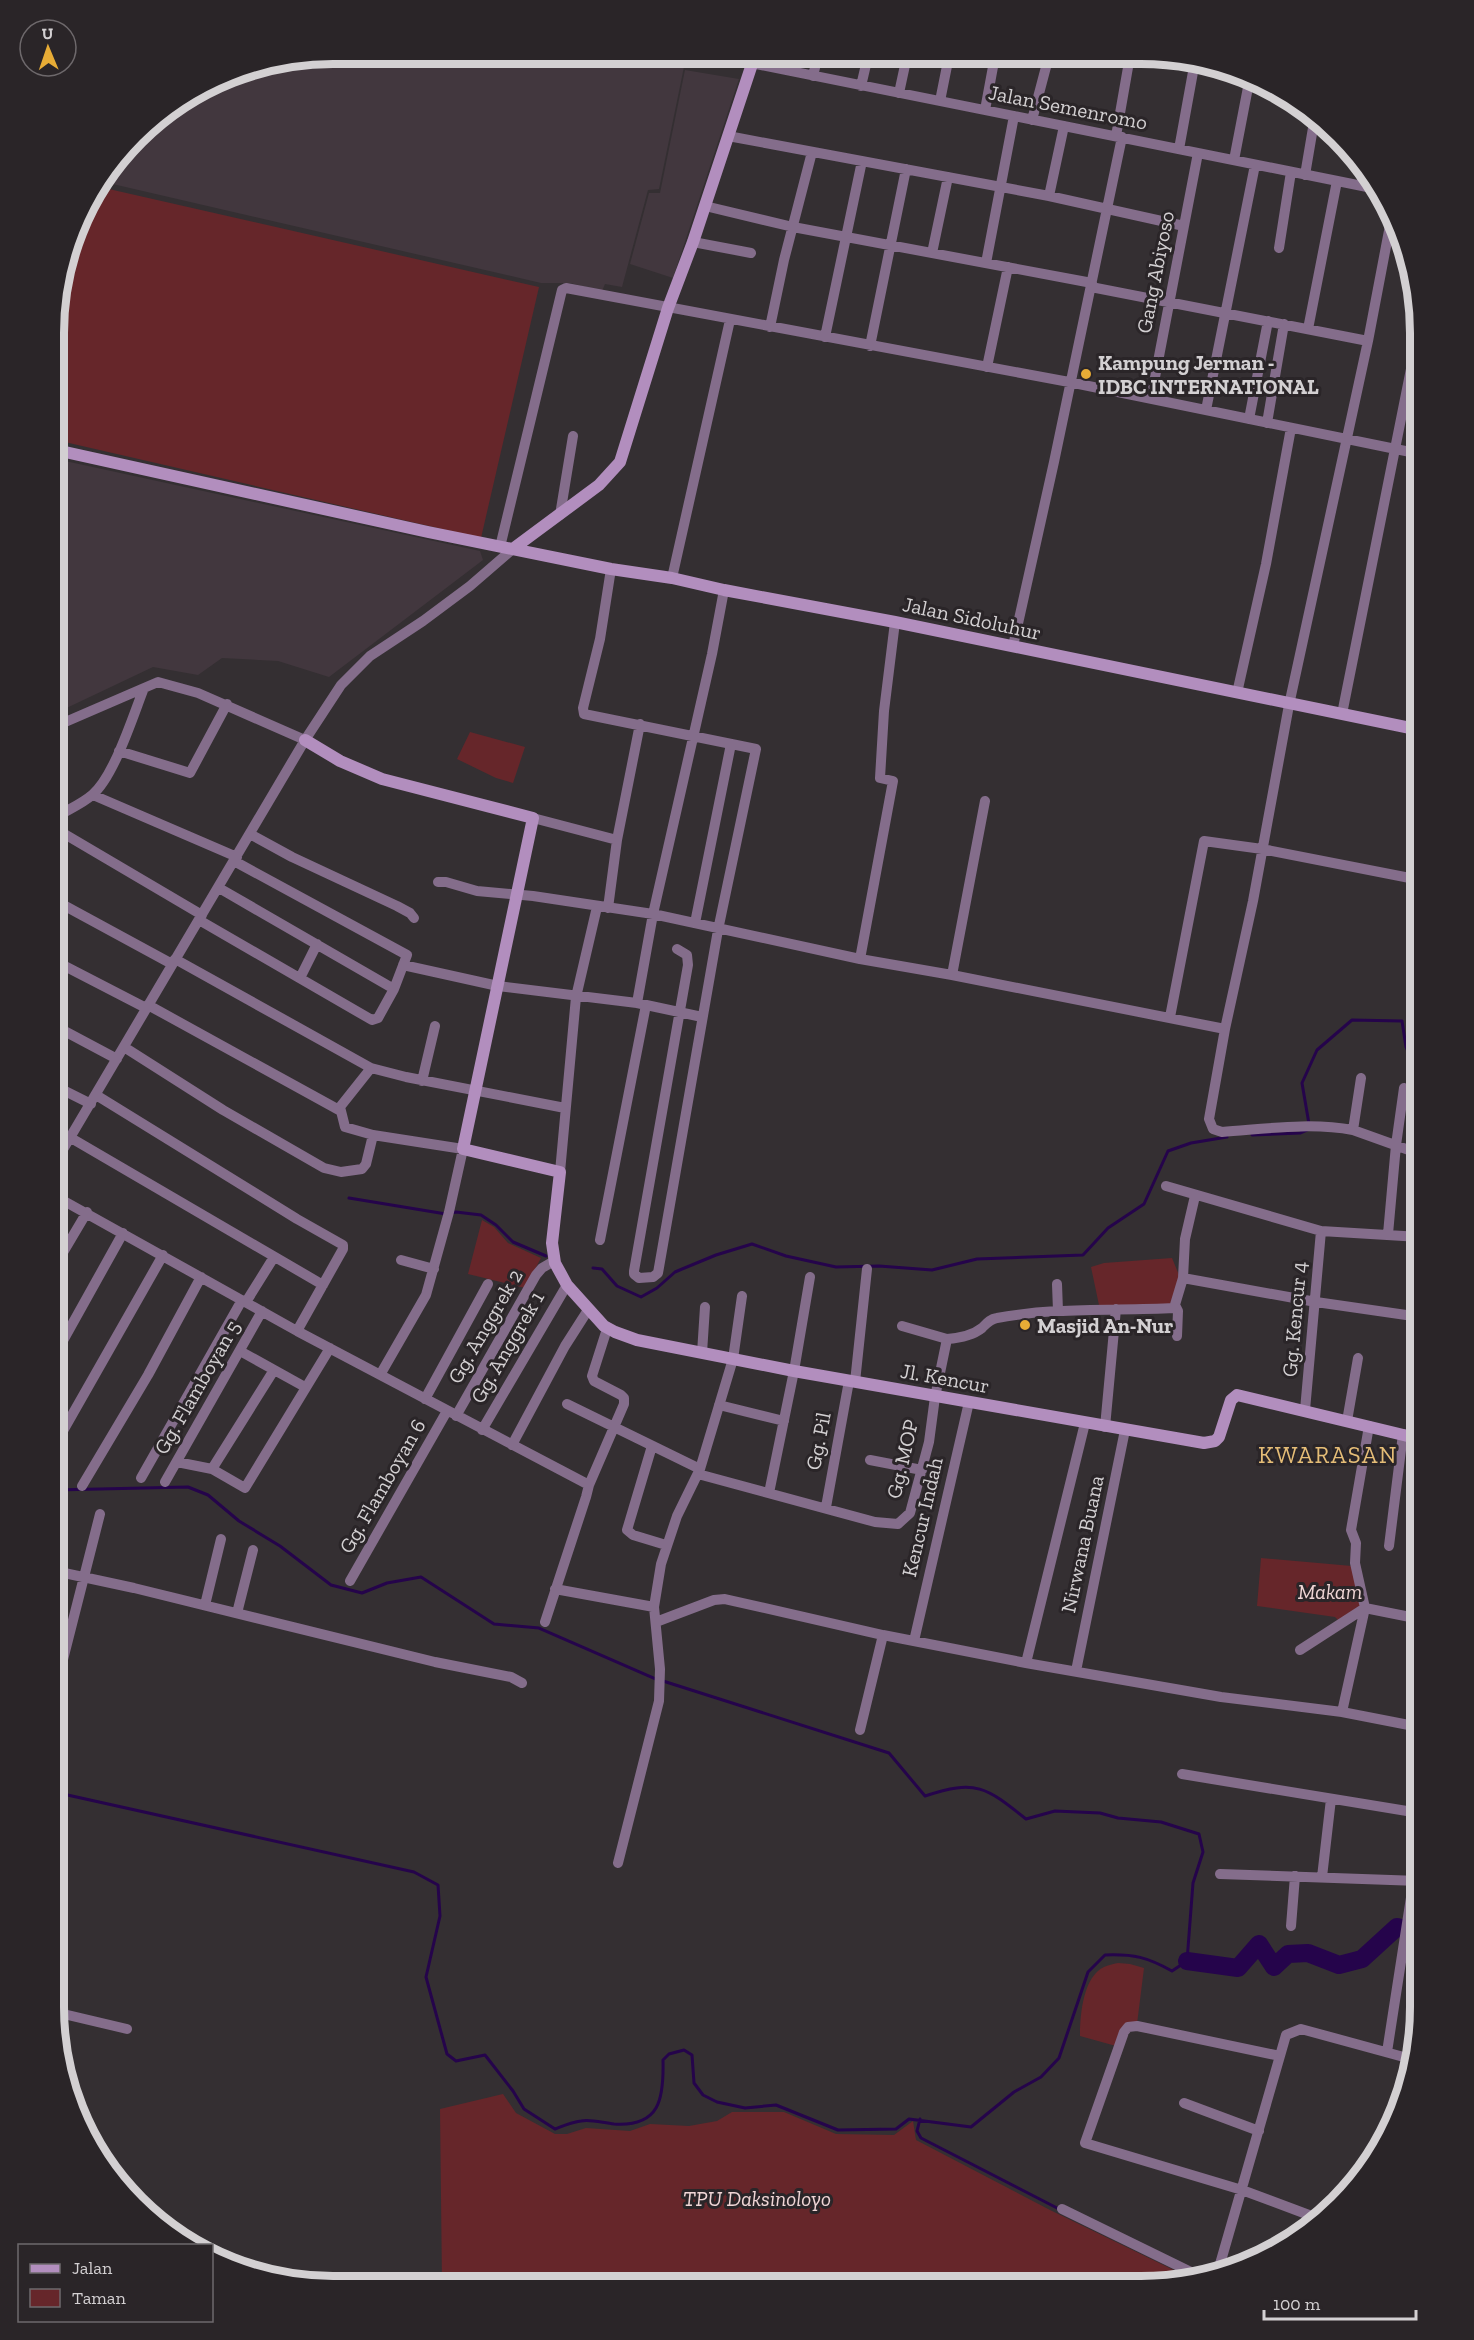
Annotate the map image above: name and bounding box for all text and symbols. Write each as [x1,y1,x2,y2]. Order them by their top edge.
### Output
north arrow [18,18,78,78]
text: U [41,24,54,43]
street label: Jalan Semenromo [986,79,1150,135]
street label: Gang Abiyoso [1131,209,1179,335]
place label: Kampung Jerman - IDBC INTERNATIONAL [1098,350,1319,399]
marker: Kampung Jerman - IDBC INTERNATIONAL [1079,367,1093,381]
street label: Jalan Sidoluhur [901,591,1043,645]
street label: Gg. Kencur 4 [1276,1260,1312,1378]
street label: Gg. Anggrek 2 [442,1264,528,1388]
street label: Gg. Anggrek 1 [465,1286,549,1408]
place label: Masjid An-Nur [1037,1313,1173,1338]
street label: Gg. Flamboyan 5 [149,1316,245,1458]
marker: Masjid An-Nur [1018,1318,1032,1332]
street label: Jl. Kencur [899,1358,991,1398]
street label: Gg. Pil [800,1410,836,1472]
street label: Gg. Flamboyan 6 [333,1414,431,1558]
street label: Gg. MOP [881,1417,923,1501]
district label: KWARASAN [1258,1440,1398,1469]
street label: Kencur Indah [896,1455,948,1579]
street label: Nirwana Buana [1055,1473,1109,1615]
park label: Makam [1298,1579,1362,1604]
park label: TPU Daksinoloyo [683,2186,831,2211]
legend [18,2244,213,2322]
text: Jalan [72,2257,113,2279]
scale bar [1264,2283,1416,2321]
text: Taman [72,2287,127,2309]
text: 100 m [1273,2293,1321,2315]

